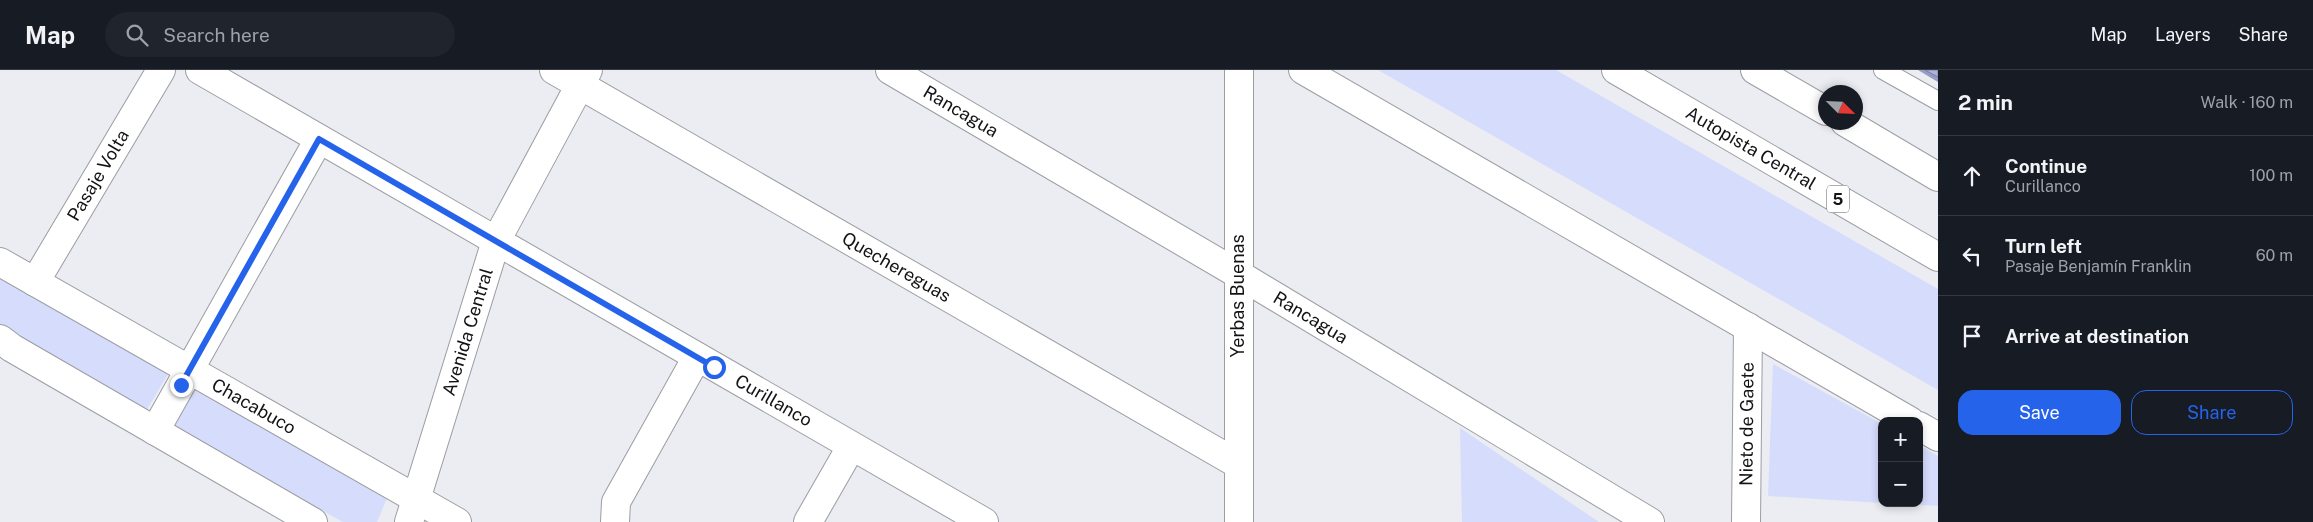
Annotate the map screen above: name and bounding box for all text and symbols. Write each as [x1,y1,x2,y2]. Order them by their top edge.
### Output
search box [105,12,455,57]
text: Map [25,21,75,49]
icon: search [123,21,151,49]
text: Search here [163,24,270,46]
text: Map [2091,24,2127,45]
text: Layers [2155,24,2211,45]
text: Share [2239,24,2288,45]
street label: Rancagua [920,81,1002,141]
north arrow [1818,85,1863,130]
text: 2 min [1958,90,2013,115]
text: Walk · 160 m [2201,93,2293,112]
street label: Autopista Central [1682,102,1820,194]
street label: Pasaje Volta [63,126,133,224]
text: Continue [2005,155,2087,177]
icon: ahead [1958,162,1986,190]
text: 100 m [2249,166,2293,185]
text: Curillanco [2005,177,2081,196]
road number: 5 [1827,186,1849,212]
street label: Quechereguas [839,227,955,306]
street label: Yerbas Buenas [1227,235,1248,357]
text: Turn left [2005,235,2082,257]
icon: left [1958,242,1986,270]
text: 60 m [2256,246,2293,265]
text: Pasaje Benjamín Franklin [2005,257,2191,276]
street label: Avenida Central [438,265,497,398]
street label: Rancagua [1270,287,1352,348]
icon: arrive [1958,322,1986,350]
text: Arrive at destination [2005,325,2189,347]
route start [703,356,726,379]
street label: Nieto de Gaete [1735,362,1758,486]
street label: Curillanco [732,370,816,431]
route end [170,374,193,397]
street label: Chacabuco [208,374,300,438]
button: Save [1958,390,2121,435]
button: Share [2131,390,2293,435]
map controls [1878,417,1923,507]
button: + [1878,417,1923,462]
button: − [1878,462,1923,507]

